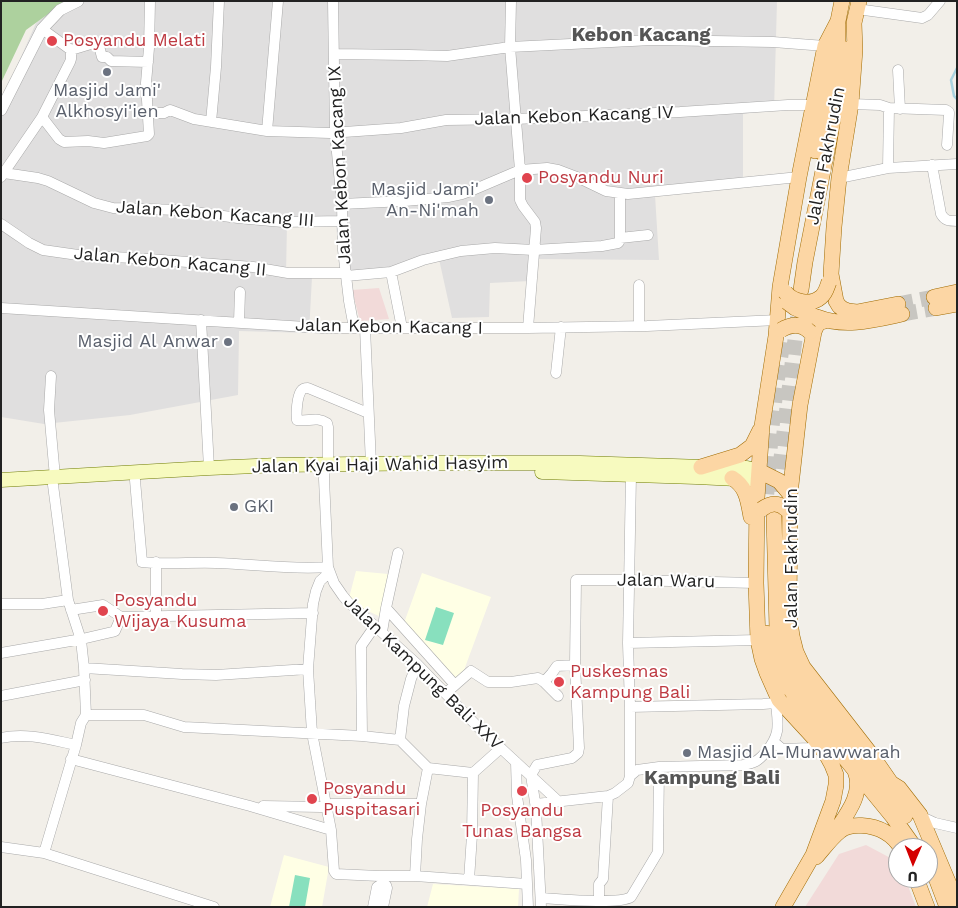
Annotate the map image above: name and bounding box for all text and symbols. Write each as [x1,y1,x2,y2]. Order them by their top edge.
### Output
district label: Kebon Kacang [571,23,711,47]
place label: Posyandu Melati [63,30,206,52]
marker: Posyandu Melati [45,34,59,48]
street label: Jalan Kebon Kacang IX [324,65,356,265]
marker: Masjid Jami' Alkhosyi'ien [101,66,113,78]
place label: Masjid Jami' Alkhosyi'ien [53,80,161,122]
street label: Jalan Fakhrudin [802,85,850,227]
street label: Jalan Kebon Kacang IV [474,102,674,130]
place label: Posyandu Nuri [538,167,664,189]
marker: Posyandu Nuri [520,171,534,185]
place label: Masjid Jami' An-Ni'mah [371,179,479,222]
marker: Masjid Jami' An-Ni'mah [483,194,495,206]
street label: Jalan Kebon Kacang III [115,196,315,232]
street label: Jalan Kebon Kacang II [73,243,267,281]
street label: Jalan Kebon Kacang I [295,315,483,339]
place label: Masjid Al Anwar [77,331,218,353]
marker: Masjid Al Anwar [222,336,234,348]
street label: Jalan Kyai Haji Wahid Hasyim [251,452,509,478]
street label: Jalan Fakhrudin [781,488,803,628]
place label: GKI [244,496,274,518]
marker: GKI [228,501,240,513]
street label: Jalan Waru [617,569,715,593]
place label: Posyandu Wijaya Kusuma [114,590,246,632]
street label: Jalan Kampung Bali XXV [339,591,507,755]
marker: Posyandu Wijaya Kusuma [96,604,110,618]
place label: Puskesmas Kampung Bali [570,661,690,704]
marker: Puskesmas Kampung Bali [552,675,566,689]
place label: Masjid Al-Munawwarah [697,742,901,764]
marker: Masjid Al-Munawwarah [681,747,693,759]
district label: Kampung Bali [644,766,780,790]
place label: Posyandu Puspitasari [323,778,420,821]
marker: Posyandu Tunas Bangsa [515,784,529,798]
marker: Posyandu Puspitasari [305,792,319,806]
place label: Posyandu Tunas Bangsa [462,800,582,842]
north arrow [888,838,938,888]
text: U [908,869,918,885]

